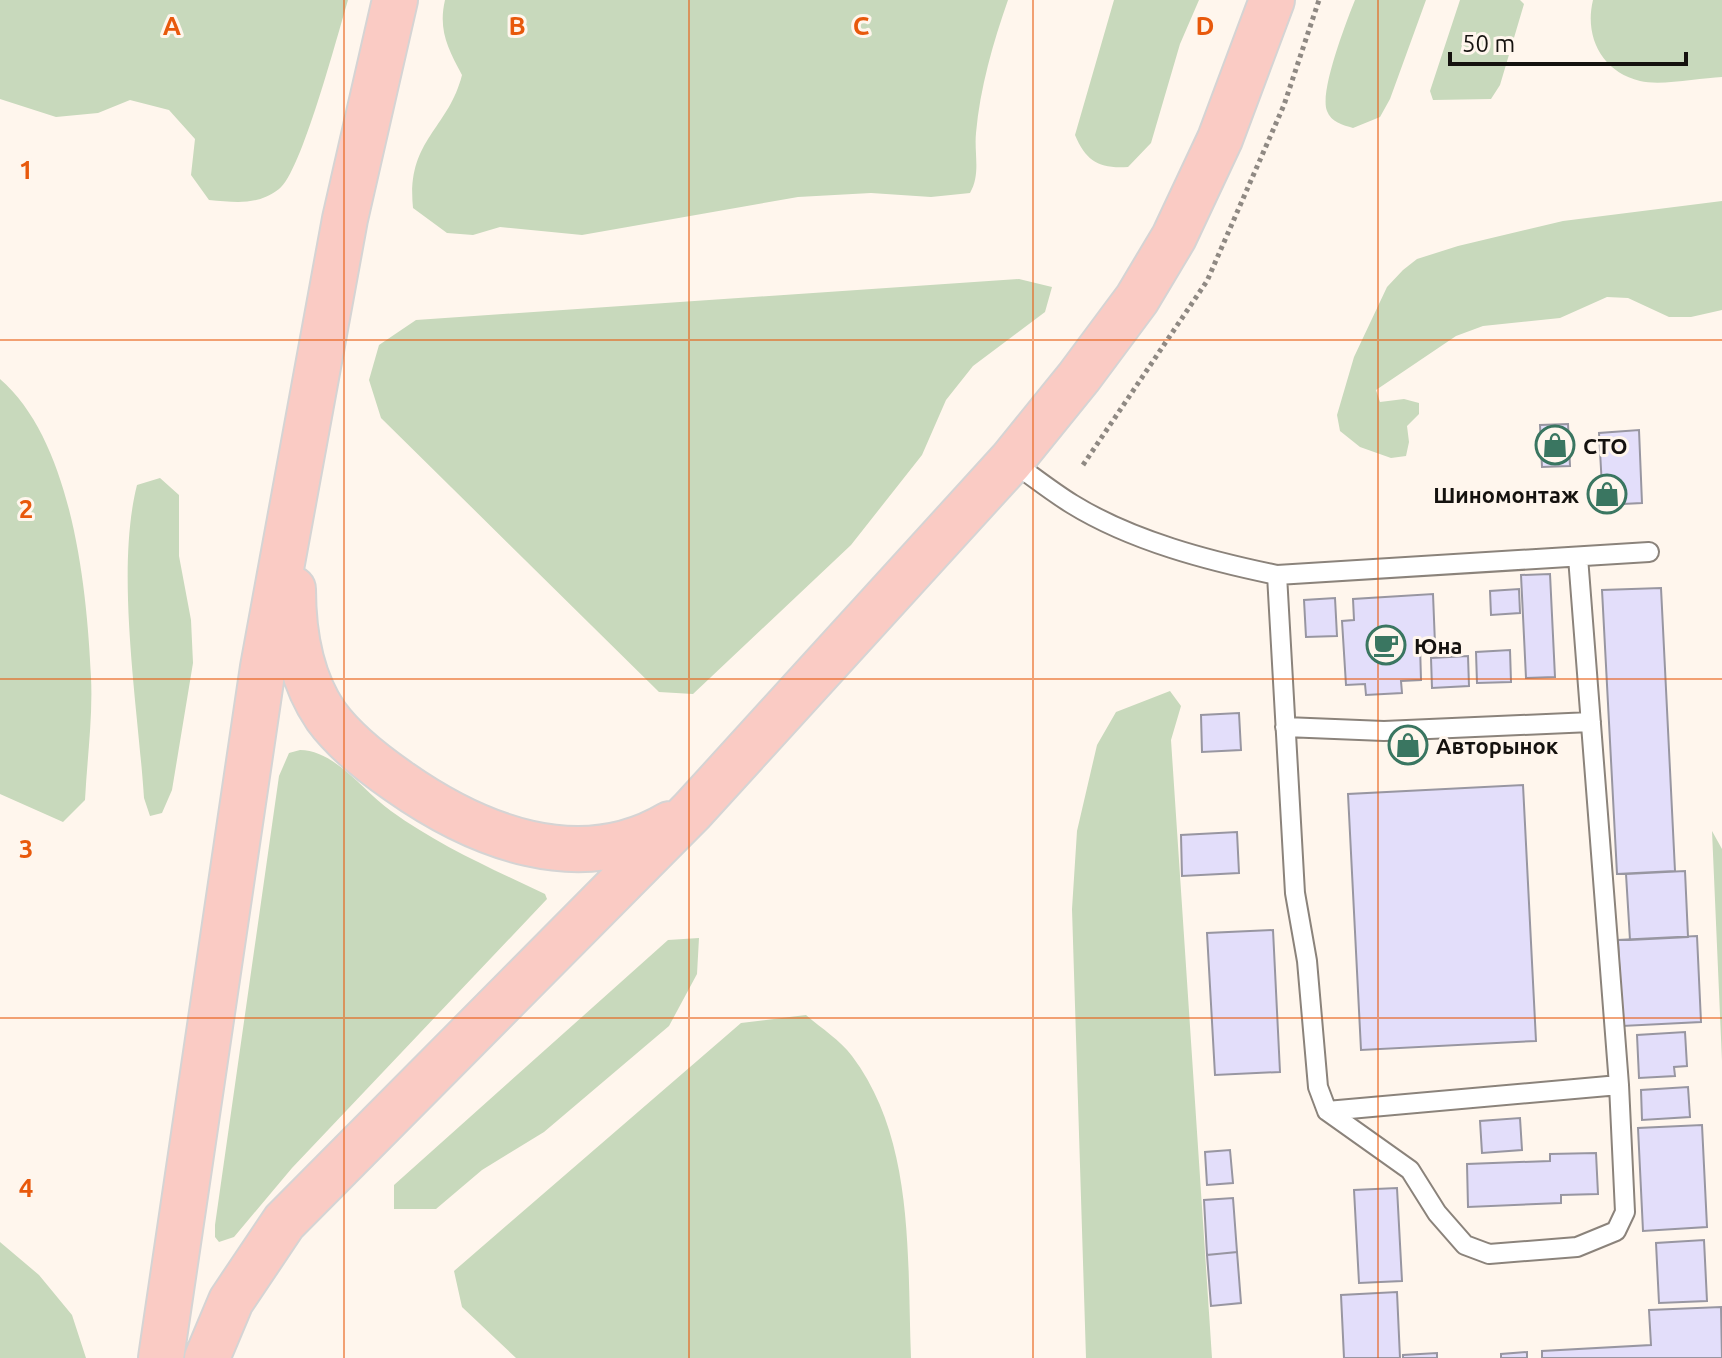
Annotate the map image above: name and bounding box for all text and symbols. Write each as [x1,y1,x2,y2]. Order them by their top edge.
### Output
text: A [163,11,182,40]
text: B [508,11,526,40]
text: C [853,11,870,40]
text: D [1196,11,1214,40]
scale bar [1450,16,1686,66]
text: 50 m [1462,30,1515,57]
text: 1 [19,155,33,184]
shop icon: СТО [1534,424,1576,466]
place label: СТО [1583,433,1628,458]
shop icon: Шиномонтаж [1586,473,1628,515]
place label: Шиномонтаж [1433,482,1579,507]
text: 2 [19,494,33,523]
cafe icon: Юна [1365,624,1407,666]
place label: Юна [1414,633,1462,658]
shop icon: Авторынок [1387,724,1429,766]
place label: Авторынок [1436,733,1559,758]
text: 3 [19,834,33,863]
text: 4 [19,1173,33,1202]

